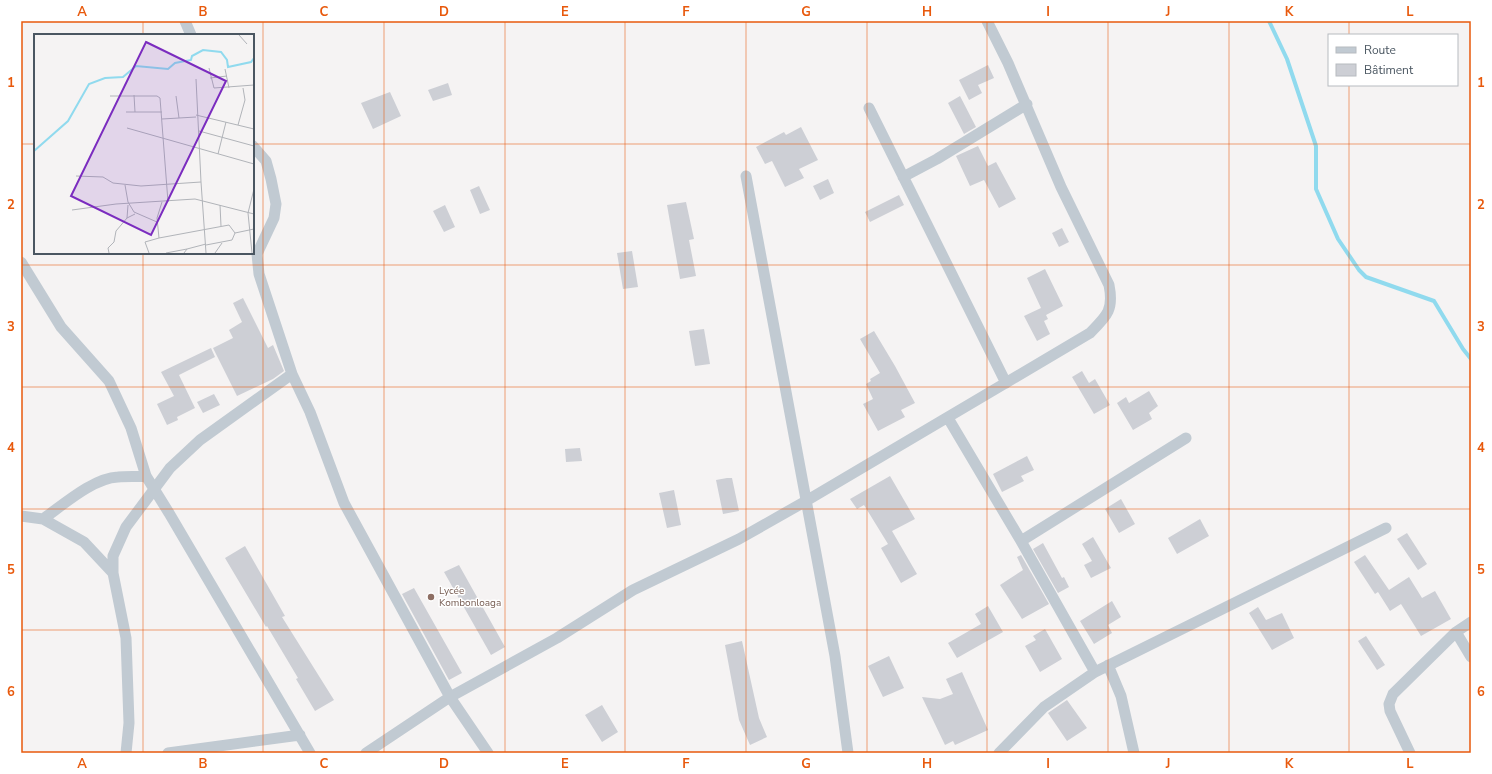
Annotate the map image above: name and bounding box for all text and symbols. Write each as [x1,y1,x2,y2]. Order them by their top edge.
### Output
text: A [77,3,87,21]
text: B [199,3,208,21]
text: C [320,3,329,21]
text: D [439,3,449,21]
text: E [561,3,569,21]
text: F [682,3,690,21]
text: G [801,3,811,21]
text: H [922,3,932,21]
text: I [1046,3,1050,21]
text: J [1165,3,1170,21]
text: K [1285,3,1294,21]
text: L [1406,3,1414,21]
inset map [34,34,254,254]
legend [1328,34,1458,86]
text: Route [1364,42,1396,58]
text: Bâtiment [1364,62,1414,78]
text: 1 [7,74,15,92]
text: 1 [1477,74,1485,92]
text: 2 [7,196,15,214]
text: 2 [1477,196,1485,214]
text: 3 [7,318,15,336]
text: 3 [1477,318,1485,336]
text: 4 [7,439,15,457]
text: 4 [1477,439,1485,457]
text: 5 [7,561,15,579]
text: 5 [1477,561,1485,579]
place label: Lycée Kombonloaga [439,584,501,610]
marker: Lycée Kombonloaga [426,592,436,602]
text: 6 [7,683,15,701]
text: 6 [1477,683,1485,701]
text: A [77,755,87,773]
text: B [199,755,208,773]
text: C [320,755,329,773]
text: D [439,755,449,773]
text: E [561,755,569,773]
text: F [682,755,690,773]
text: G [801,755,811,773]
text: H [922,755,932,773]
text: I [1046,755,1050,773]
text: J [1165,755,1170,773]
text: K [1285,755,1294,773]
text: L [1406,755,1414,773]

